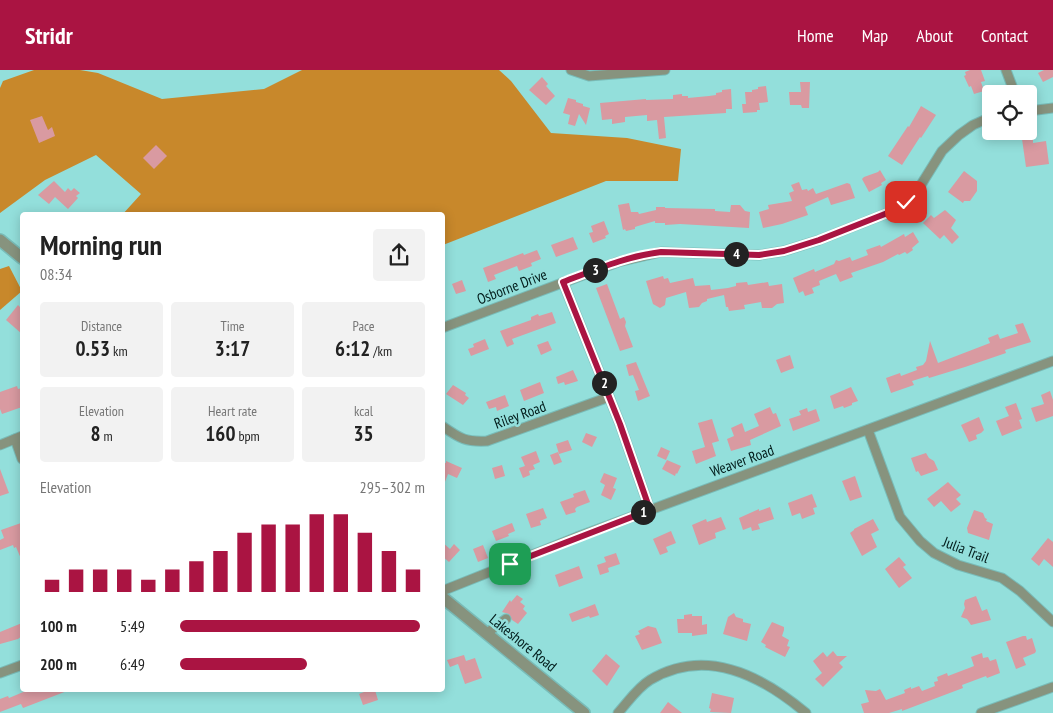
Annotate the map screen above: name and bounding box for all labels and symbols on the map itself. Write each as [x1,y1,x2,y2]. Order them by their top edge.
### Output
pin [885,181,927,223]
pin: 4 [724,242,748,266]
pin: 3 [582,258,608,282]
street label: Osborne Drive [474,264,550,309]
pin: 2 [592,370,616,396]
street label: Riley Road [491,396,548,433]
street label: Weaver Road [707,440,776,481]
pin: 1 [630,500,656,524]
street label: Julia Trail [939,532,992,567]
pin [489,543,531,585]
street label: Lakeshore Road [486,610,561,676]

